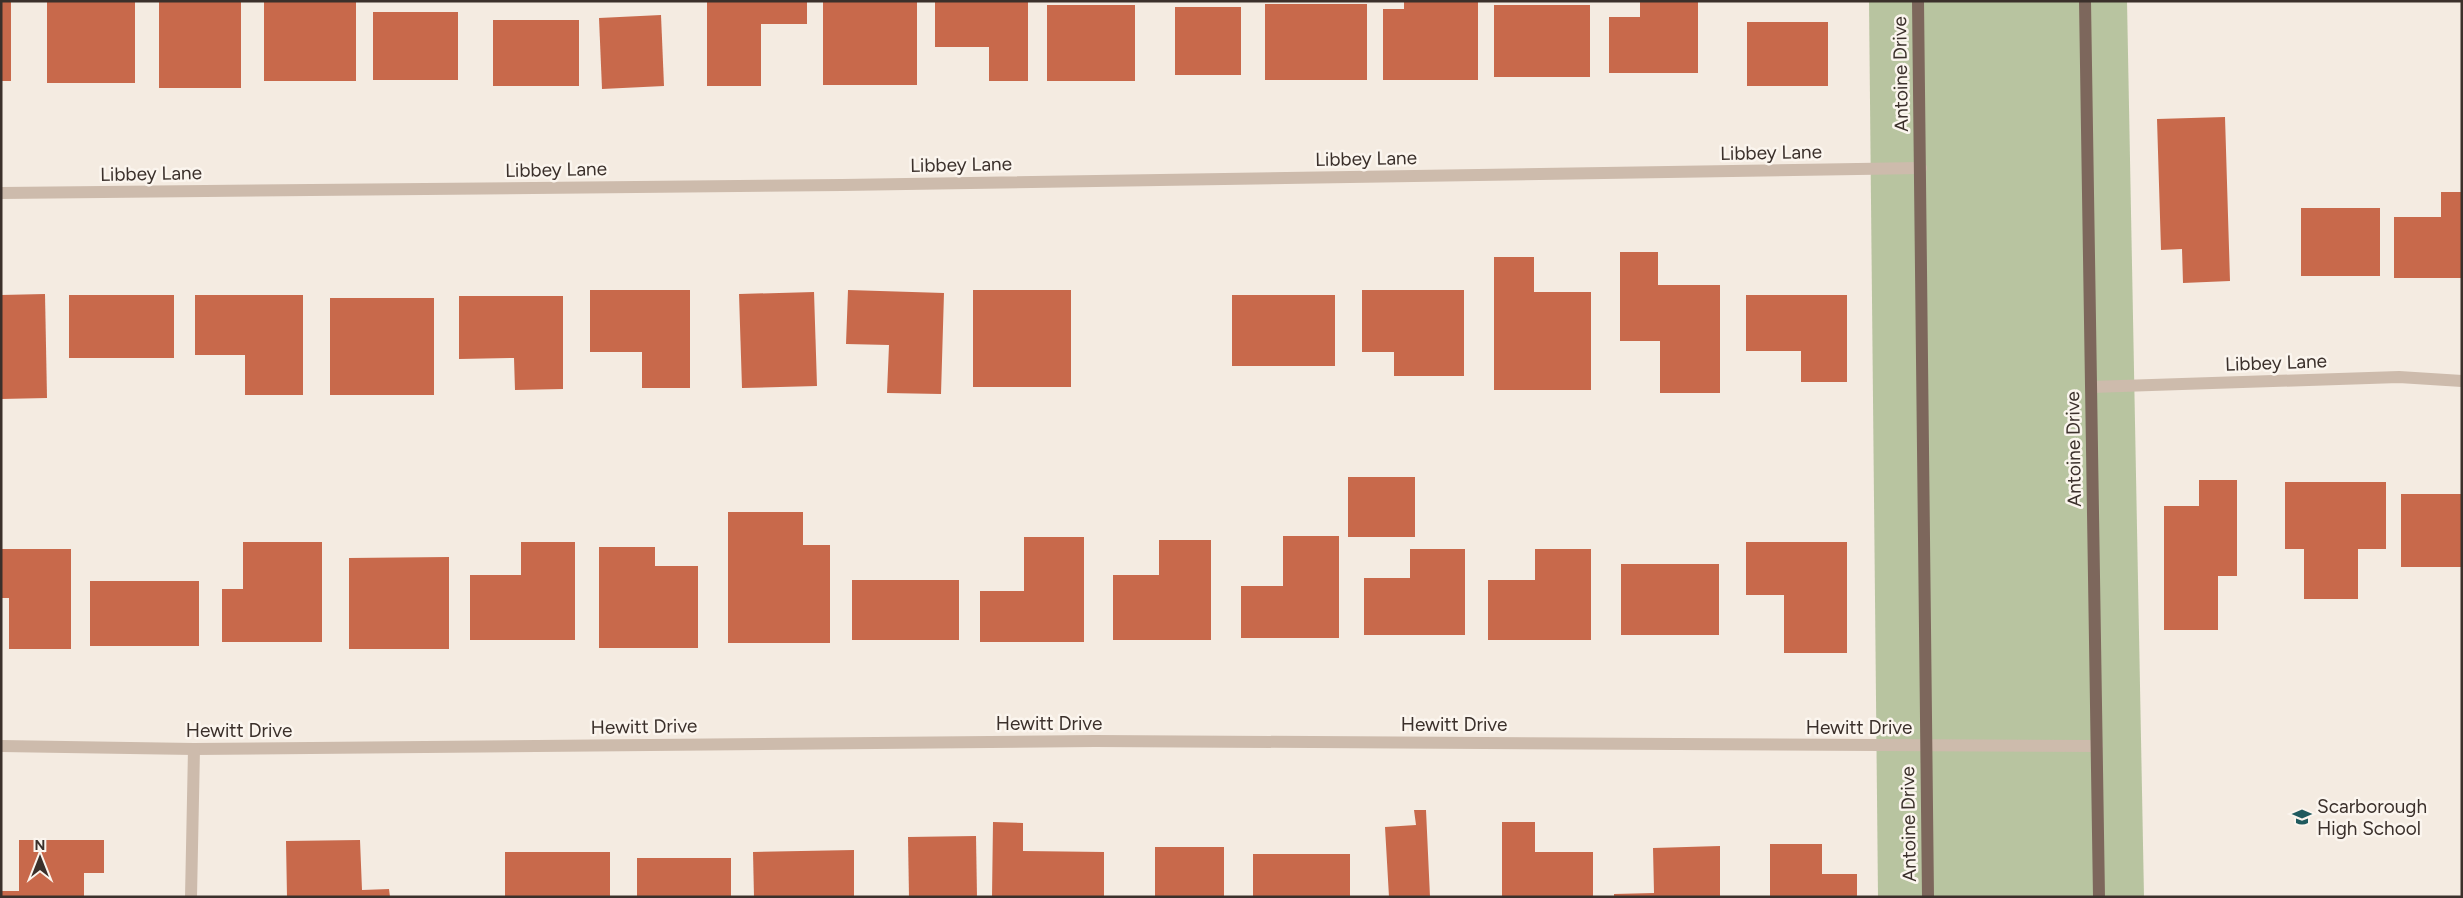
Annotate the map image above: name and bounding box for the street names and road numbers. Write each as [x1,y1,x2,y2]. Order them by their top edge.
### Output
street label: Antoine Drive [1888,16,1913,132]
street label: Libbey Lane [1720,140,1822,165]
street label: Libbey Lane [1315,146,1417,171]
street label: Libbey Lane [910,152,1012,177]
street label: Libbey Lane [505,157,607,182]
street label: Libbey Lane [100,161,202,186]
street label: Libbey Lane [2225,349,2327,376]
street label: Antoine Drive [2061,391,2086,507]
street label: Hewitt Drive [996,712,1102,735]
street label: Hewitt Drive [1401,713,1507,736]
street label: Hewitt Drive [590,714,698,739]
street label: Hewitt Drive [1806,716,1912,739]
street label: Hewitt Drive [186,719,292,742]
street label: Antoine Drive [1896,766,1921,882]

